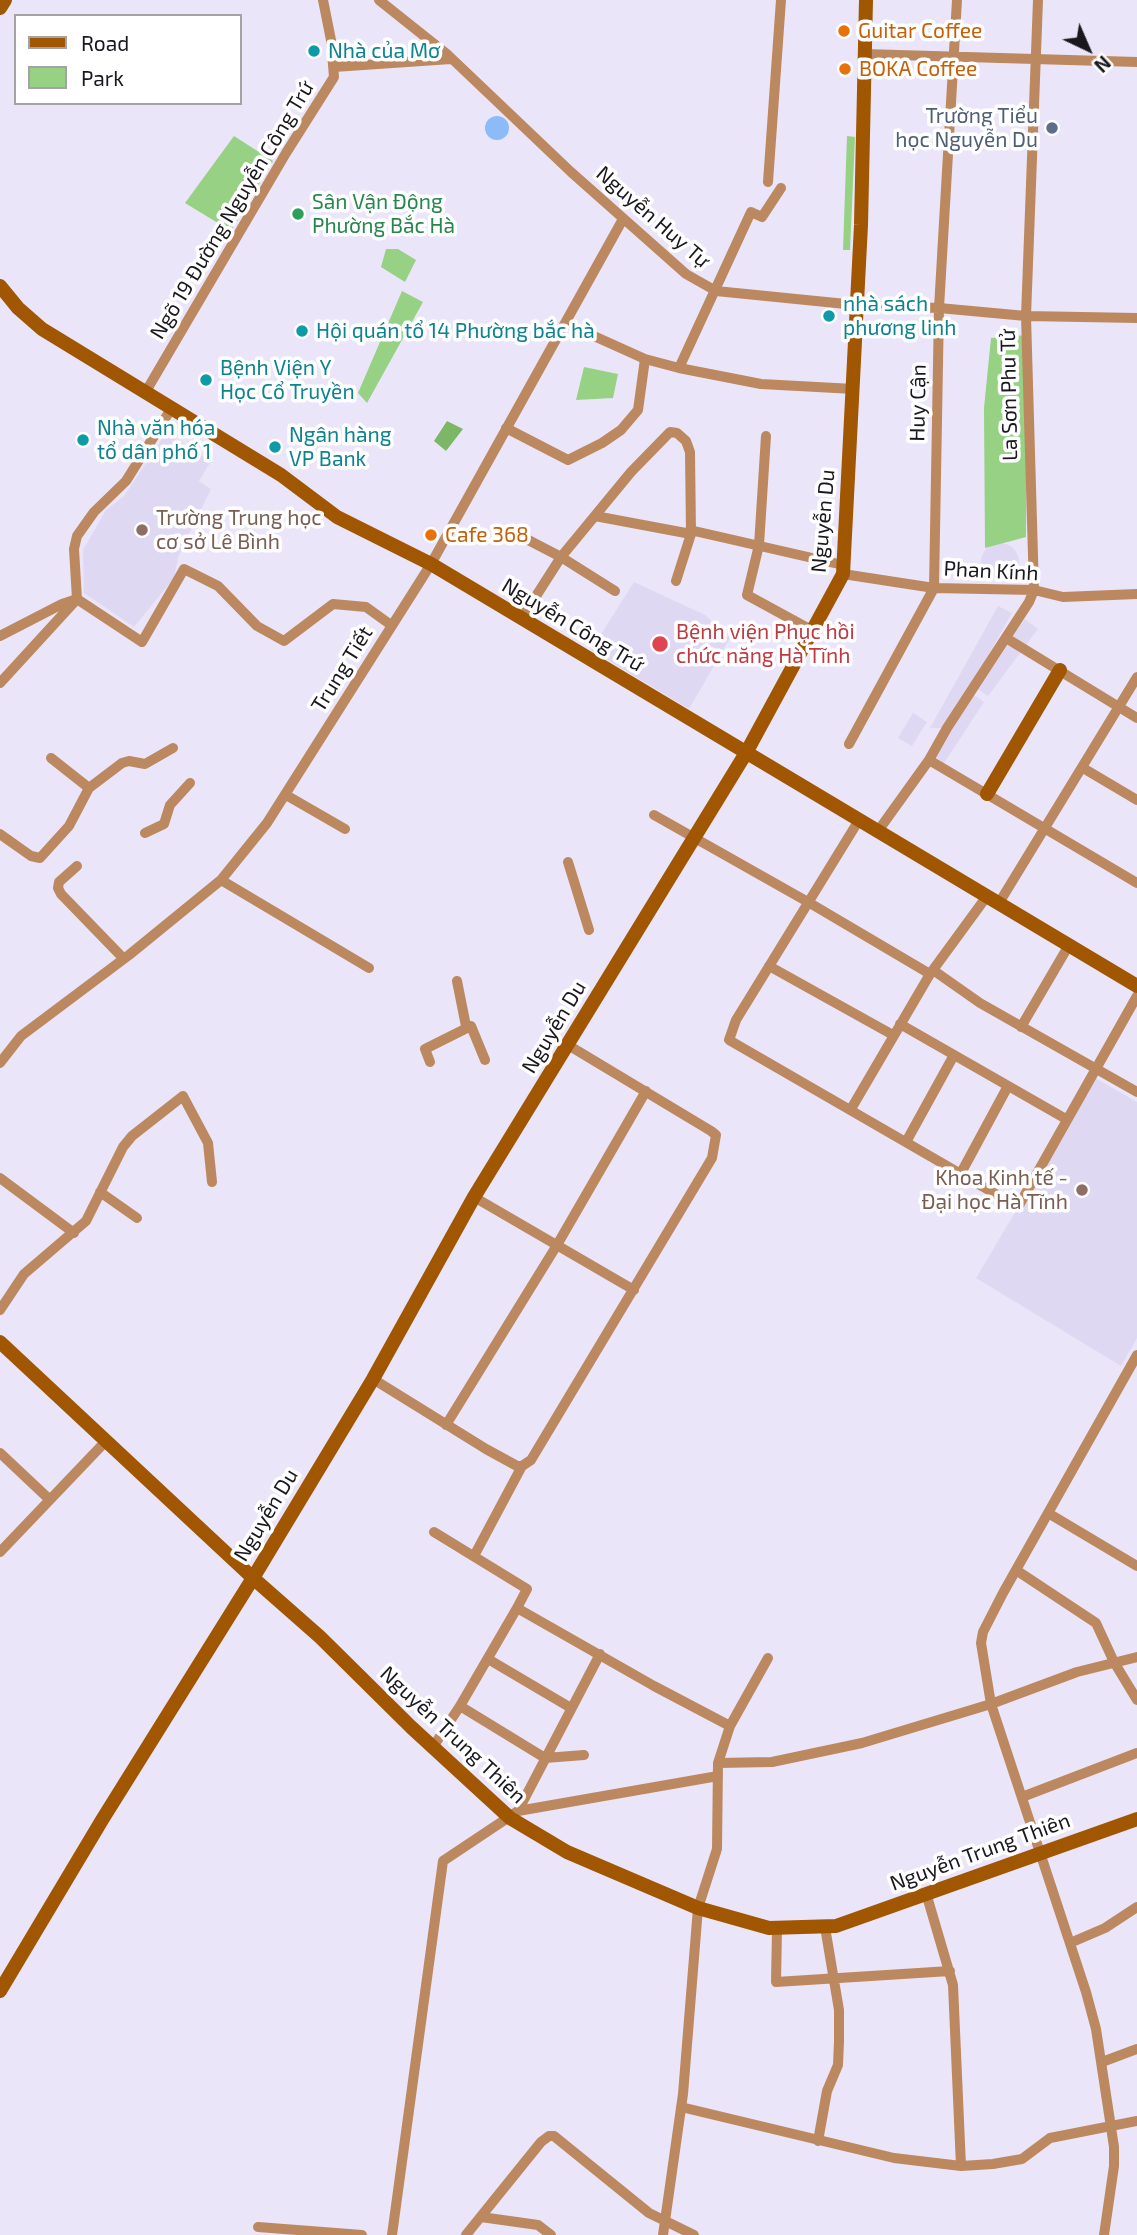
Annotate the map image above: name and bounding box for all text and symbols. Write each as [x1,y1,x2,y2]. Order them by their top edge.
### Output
legend [14,14,242,105]
north arrow [1053,14,1123,84]
place label: Guitar Coffee [858,18,982,44]
marker: Guitar Coffee [836,23,852,39]
text: Road [81,30,129,55]
place label: Nhà của Mơ [328,38,440,64]
marker: Nhà của Mơ [306,43,322,59]
text: N [1090,51,1116,78]
place label: BOKA Coffee [859,56,977,82]
marker: BOKA Coffee [837,61,853,77]
text: Park [81,65,124,90]
street label: Ngõ 19 Đường Nguyễn Công Trứ [145,76,319,344]
place label: Trường Tiểu học Nguyễn Du [895,103,1038,153]
marker: Trường Tiểu học Nguyễn Du [1044,120,1060,136]
street label: Nguyễn Huy Tự [591,161,715,273]
place label: Sân Vận Động Phường Bắc Hà [312,189,455,239]
marker: Sân Vận Động Phường Bắc Hà [290,206,306,222]
place label: nhà sách phương linh [843,291,957,341]
marker: nhà sách phương linh [821,308,837,324]
place label: Hội quán tổ 14 Phường bắc hà [316,318,595,344]
marker: Hội quán tổ 14 Phường bắc hà [294,323,310,339]
street label: La Sơn Phu Tử [995,329,1023,461]
place label: Bệnh Viện Y Học Cổ Truyền [220,355,355,405]
street label: Huy Cận [905,364,931,442]
marker: Bệnh Viện Y Học Cổ Truyền [198,372,214,388]
place label: Nhà văn hóa tổ dân phố 1 [97,415,215,465]
place label: Ngân hàng VP Bank [289,422,391,472]
marker: Nhà văn hóa tổ dân phố 1 [75,432,91,448]
marker: Ngân hàng VP Bank [267,439,283,455]
street label: Nguyễn Du [806,468,840,574]
place label: Trường Trung học cơ sở Lê Bình [156,505,322,555]
marker: Trường Trung học cơ sở Lê Bình [134,522,150,538]
place label: Cafe 368 [445,522,529,548]
marker: Cafe 368 [423,527,439,543]
street label: Phan Kính [943,556,1039,586]
street label: Nguyễn Công Trứ [497,573,649,677]
place label: Bệnh viện Phục hồi chức năng Hà Tĩnh [676,619,855,669]
street label: Trung Tiết [306,622,378,716]
marker: Bệnh viện Phục hồi chức năng Hà Tĩnh [650,634,670,654]
street label: Nguyễn Du [517,976,591,1078]
place label: Khoa Kinh tế - Đại học Hà Tĩnh [921,1165,1068,1215]
marker: Khoa Kinh tế - Đại học Hà Tĩnh [1074,1182,1090,1198]
street label: Nguyễn Du [229,1464,303,1566]
street label: Nguyễn Trung Thiên [375,1661,531,1809]
street label: Nguyễn Trung Thiên [886,1808,1074,1896]

